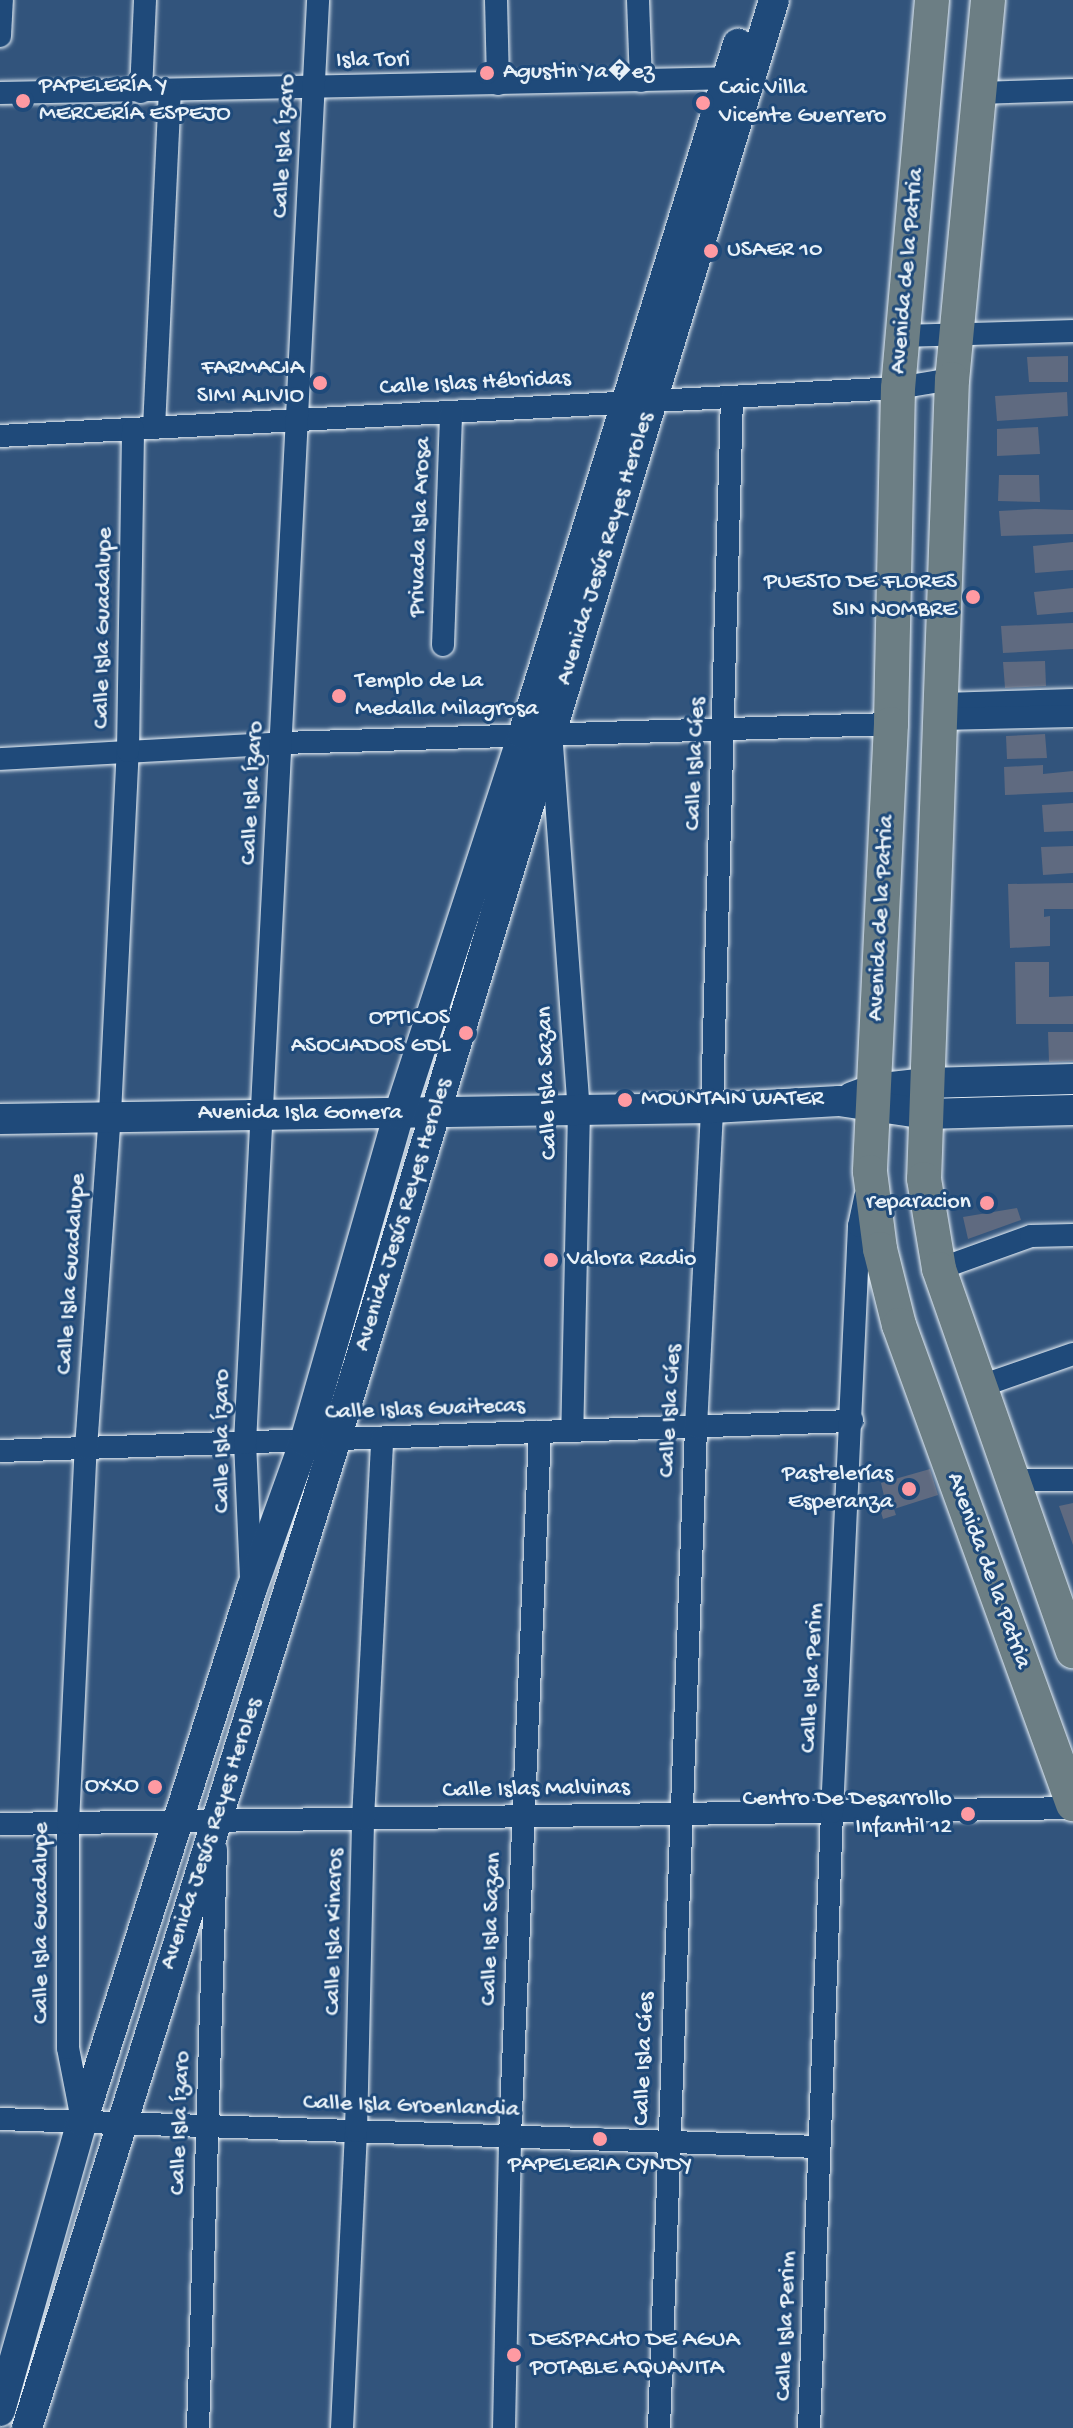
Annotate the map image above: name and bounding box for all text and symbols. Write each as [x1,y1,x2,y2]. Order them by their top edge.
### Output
street label: Isla Tori [336,46,410,76]
place label: Agustin Ya�ez [503,59,654,87]
marker: Agustin Ya�ez [478,64,496,82]
place label: PAPELERÍA Y MERCERÍA ESPEJO [39,73,231,129]
street label: Calle Isla Ízaro [267,73,303,219]
place label: Caic Villa Vicente Guerrero [719,75,886,131]
marker: PAPELERÍA Y MERCERÍA ESPEJO [14,92,32,110]
marker: Caic Villa Vicente Guerrero [694,94,712,112]
street label: Avenida de la Patria [885,167,931,375]
place label: USAER 10 [727,237,823,265]
marker: USAER 10 [702,242,720,260]
place label: FARMACIA SIMI ALIVIO [197,355,304,411]
street label: Calle Islas Hébridas [379,365,571,403]
marker: FARMACIA SIMI ALIVIO [311,374,329,392]
street label: Avenida Jesús Reyes Heroles [551,409,661,689]
street label: Privada Isla Arosa [403,437,439,617]
street label: Calle Isla Guadalupe [88,527,120,729]
place label: PUESTO DE FLORES SIN NOMBRE [764,569,957,625]
marker: PUESTO DE FLORES SIN NOMBRE [964,588,982,606]
place label: Templo de La Medalla Milagrosa [355,668,538,724]
marker: Templo de La Medalla Milagrosa [330,687,348,705]
street label: Calle Isla Cíes [679,697,713,831]
street label: Calle Isla Ízaro [235,720,271,866]
street label: Avenida de la Patria [862,814,902,1022]
place label: OPTICOS ASOCIADOS GDL [291,1005,450,1061]
street label: Calle Isla Sazan [531,1006,565,1160]
marker: OPTICOS ASOCIADOS GDL [457,1024,475,1042]
street label: Avenida Jesús Reyes Heroles [349,1075,459,1355]
place label: MOUNTAIN WATER [641,1086,823,1114]
marker: MOUNTAIN WATER [616,1091,634,1109]
street label: Avenida Isla Gomera [198,1100,402,1128]
street label: Calle Isla Guadalupe [51,1172,93,1376]
place label: reparacion [866,1189,971,1217]
marker: reparacion [978,1194,996,1212]
place label: Valora Radio [567,1246,697,1274]
marker: Valora Radio [542,1251,560,1269]
street label: Calle Isla Cíes [653,1344,689,1478]
street label: Calle Isla Ízaro [209,1369,237,1513]
street label: Calle Islas Guaitecas [324,1392,526,1428]
place label: Pastelerías Esperanza [782,1461,893,1517]
street label: Avenida de la Patria [939,1469,1037,1673]
marker: Pastelerías Esperanza [900,1480,918,1498]
street label: Calle Isla Perim [795,1602,831,1754]
street label: Avenida Jesús Reyes Heroles [154,1695,270,1973]
place label: OXXO [85,1773,139,1801]
street label: Calle Islas Malvinas [442,1774,630,1806]
marker: OXXO [146,1778,164,1796]
place label: Centro De Desarrollo Infantil 12 [742,1786,952,1842]
marker: Centro De Desarrollo Infantil 12 [959,1805,977,1823]
street label: Calle Isla Guadalupe [28,1822,56,2024]
street label: Calle Isla Kinaros [319,1848,351,2016]
street label: Calle Isla Sazan [475,1852,509,2006]
street label: Calle Isla Cíes [628,1992,662,2126]
street label: Calle Isla Ízaro [164,2050,198,2196]
street label: Calle Isla Groenlandia [302,2089,520,2125]
marker: PAPELERIA CYNDY [591,2130,609,2148]
place label: PAPELERIA CYNDY [508,2152,692,2180]
street label: Calle Isla Perim [770,2250,804,2402]
place label: DESPACHO DE AGUA POTABLE AQUAVITA [530,2327,740,2383]
marker: DESPACHO DE AGUA POTABLE AQUAVITA [505,2346,523,2364]

